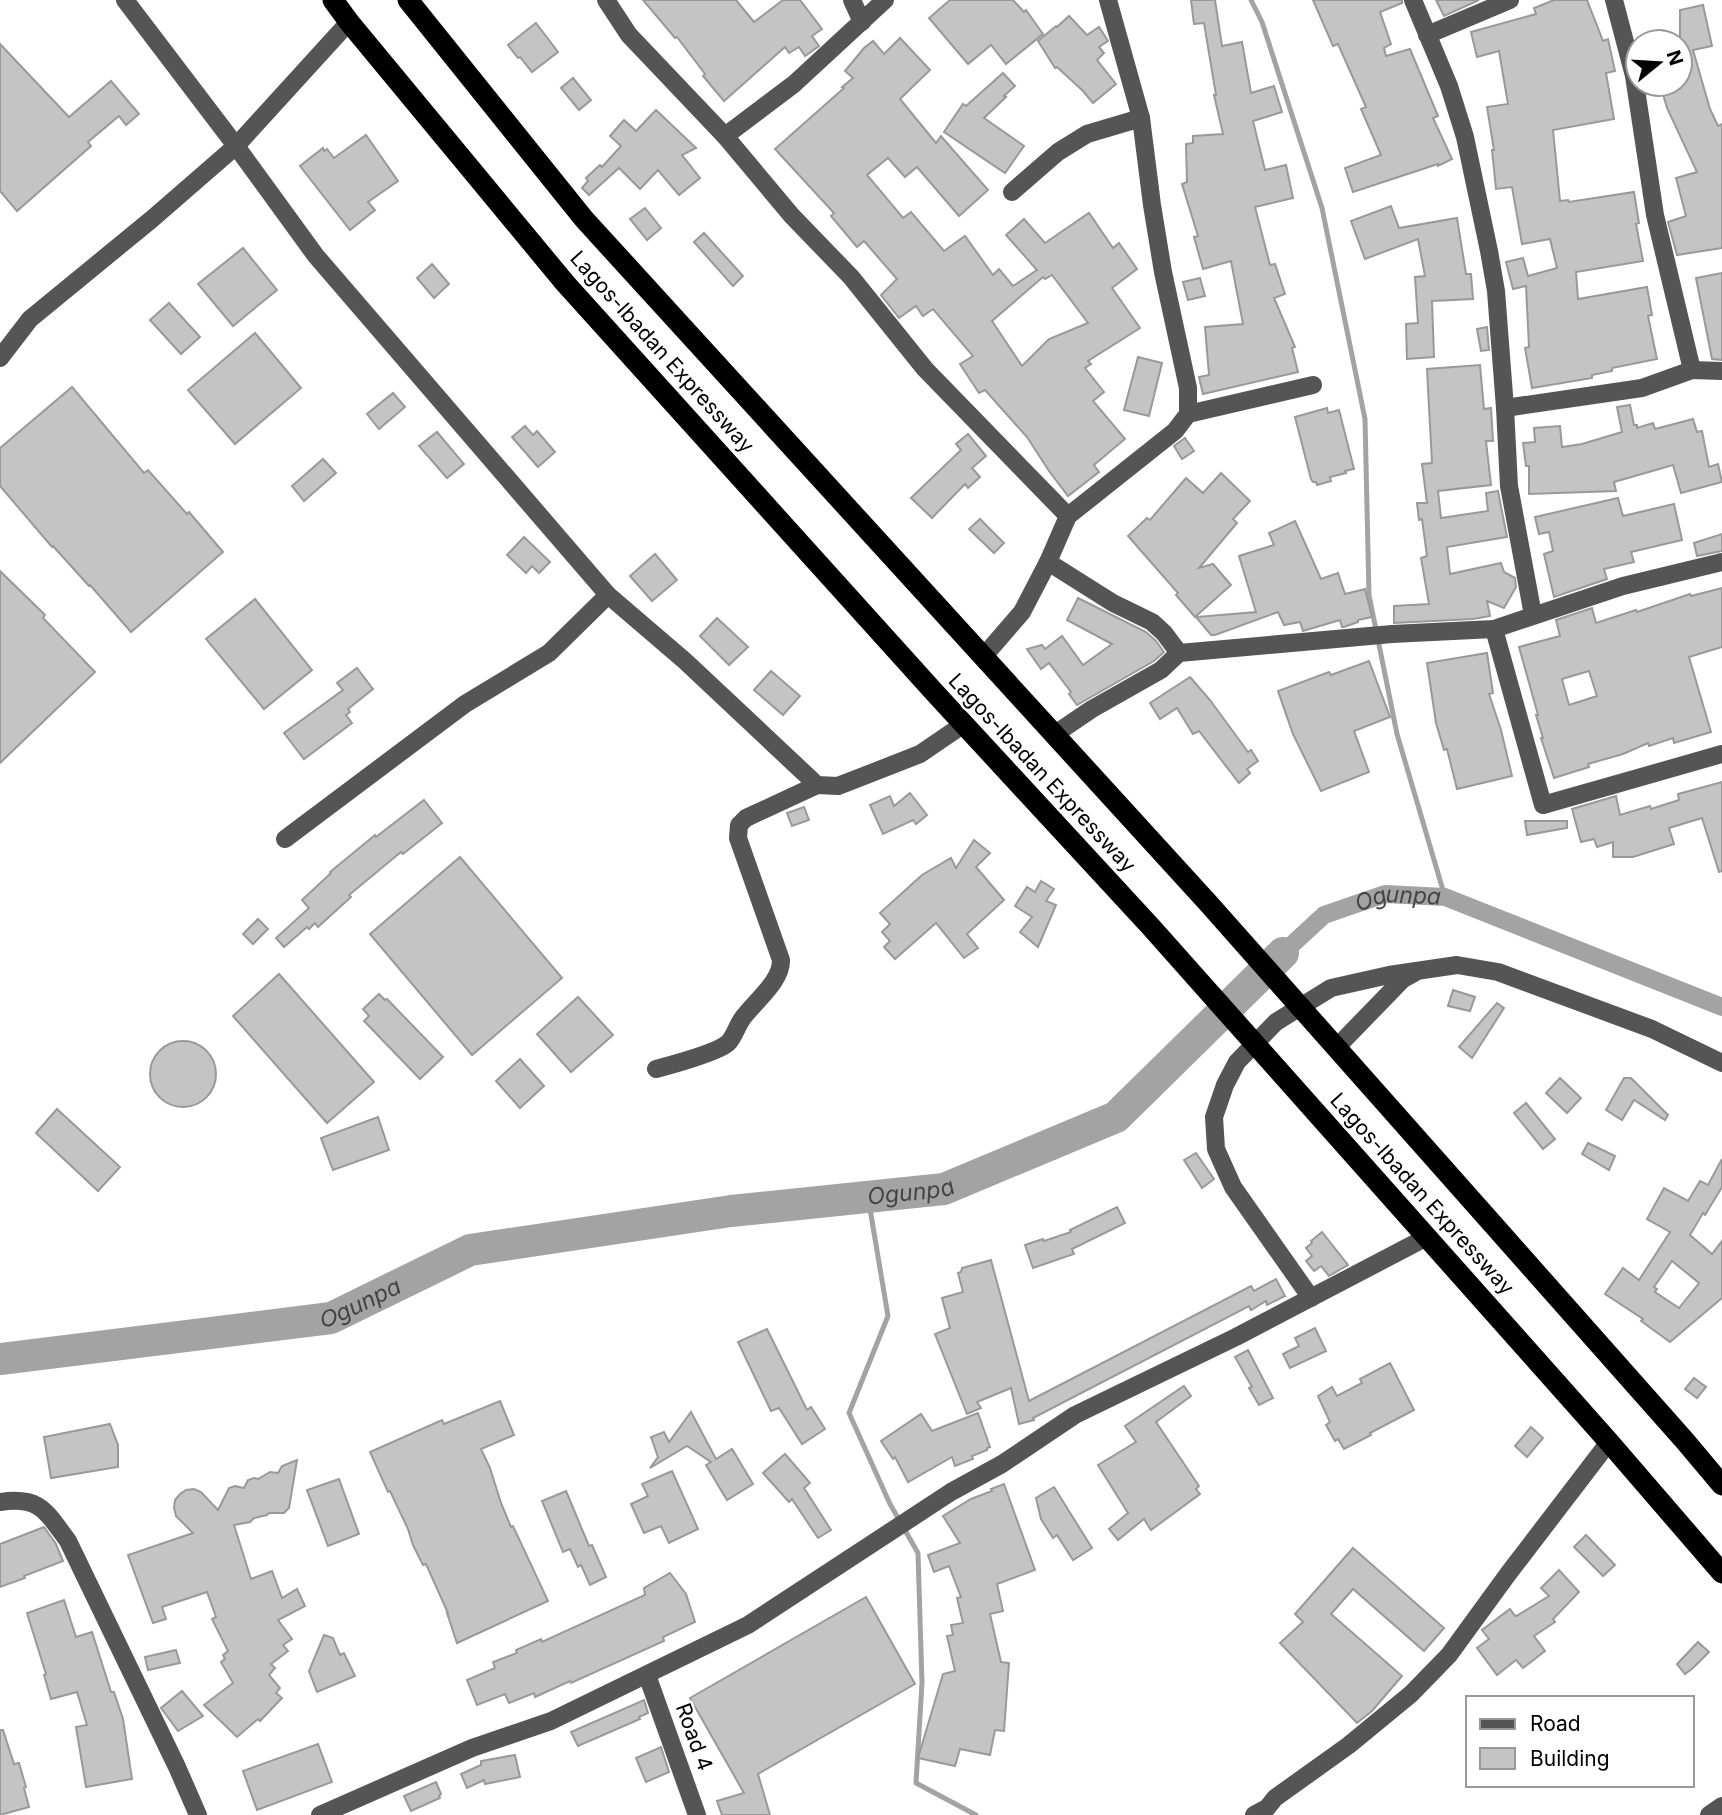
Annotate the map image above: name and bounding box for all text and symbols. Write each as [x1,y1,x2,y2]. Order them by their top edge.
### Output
north arrow [1624,28,1694,98]
text: N [1662,47,1688,68]
street label: Lagos-Ibadan Expressway [565,246,760,458]
street label: Lagos-Ibadan Expressway [944,668,1141,877]
water label: Ogunpa [1351,880,1442,917]
street label: Lagos-Ibadan Expressway [1325,1088,1520,1300]
water label: Ogunpa [866,1172,959,1211]
water label: Ogunpa [318,1272,405,1333]
legend [1466,1696,1694,1787]
street label: Road 4 [671,1700,718,1774]
text: Road [1530,1711,1581,1736]
text: Building [1530,1746,1610,1771]

